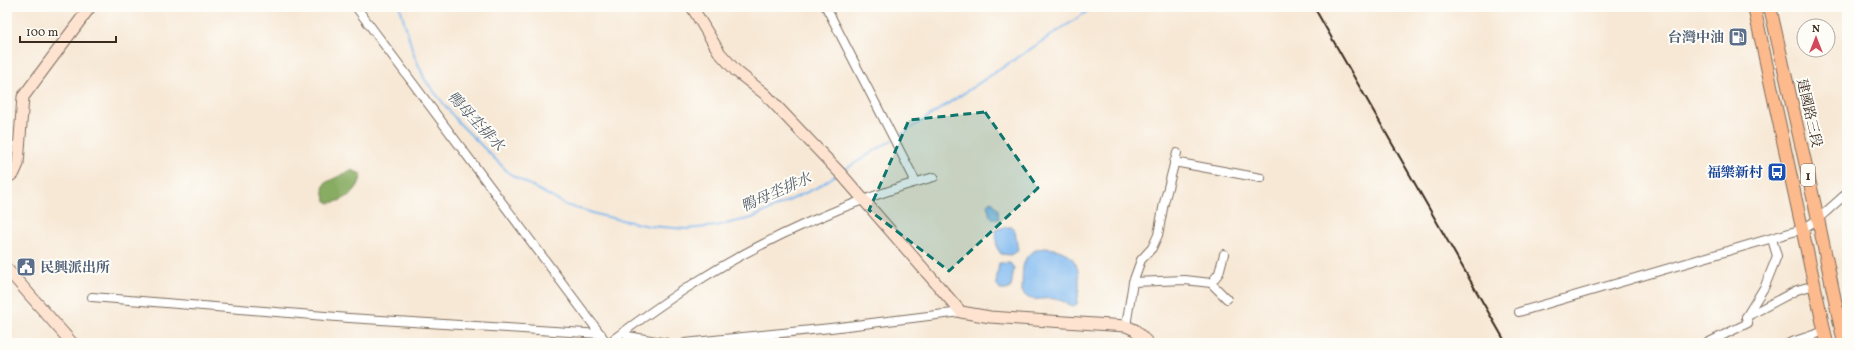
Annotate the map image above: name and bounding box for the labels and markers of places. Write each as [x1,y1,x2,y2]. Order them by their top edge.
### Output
fuel station icon: 台灣中油 [1727,26,1749,48]
place label: 台灣中油 [1668,29,1724,48]
bus stop icon: 福樂新村 [1766,161,1788,183]
place label: 福樂新村 [1707,164,1763,183]
public building icon: 民興派出所 [15,256,37,278]
place label: 民興派出所 [40,259,110,278]

